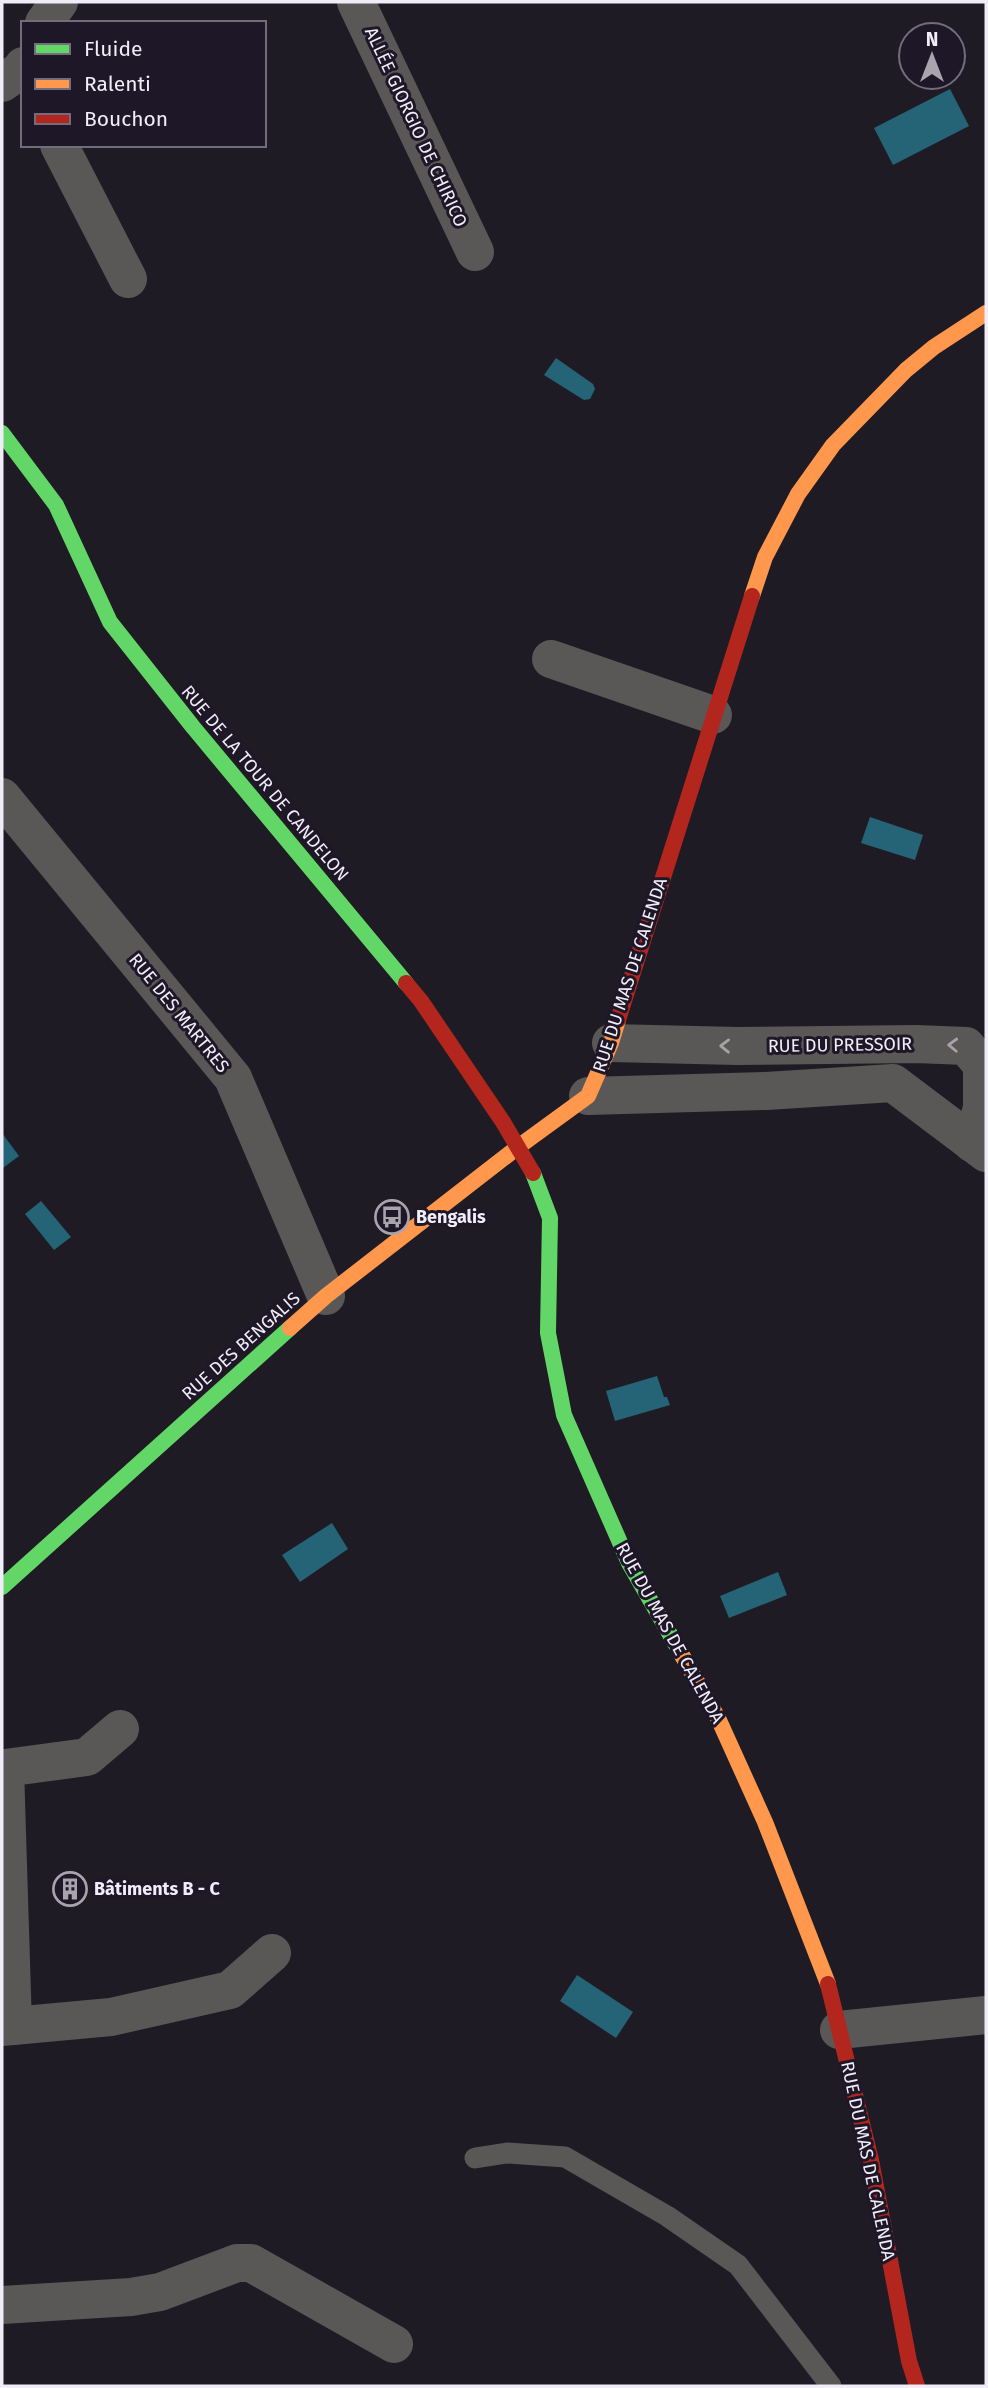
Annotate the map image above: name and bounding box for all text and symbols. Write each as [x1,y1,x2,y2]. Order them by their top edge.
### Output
legend [21,21,266,147]
north arrow [897,21,967,91]
street label: ALLÉE GIORGIO DE CHIRICO [360,23,473,230]
text: N [926,28,938,51]
text: Fluide [84,36,142,62]
text: Ralenti [84,71,151,97]
text: Bouchon [84,106,168,132]
street label: RUE DE LA TOUR DE CANDELON [177,681,353,885]
street label: RUE DU MAS DE CALENDA [588,874,672,1075]
street label: RUE DES MARTRES [124,949,234,1077]
street label: RUE DU PRESSOIR [768,1033,912,1057]
one-way arrow [720,1038,730,1054]
one-way arrow [947,1038,958,1053]
bus stop icon: Bengalis [373,1198,411,1236]
place label: Bengalis [416,1206,486,1228]
street label: RUE DES BENGALIS [177,1287,305,1405]
street label: RUE DU MAS DE CALENDA [611,1539,729,1728]
building icon: Bâtiments B - C [51,1870,89,1908]
place label: Bâtiments B - C [94,1878,220,1900]
street label: RUE DU MAS DE CALENDA [836,2059,900,2263]

